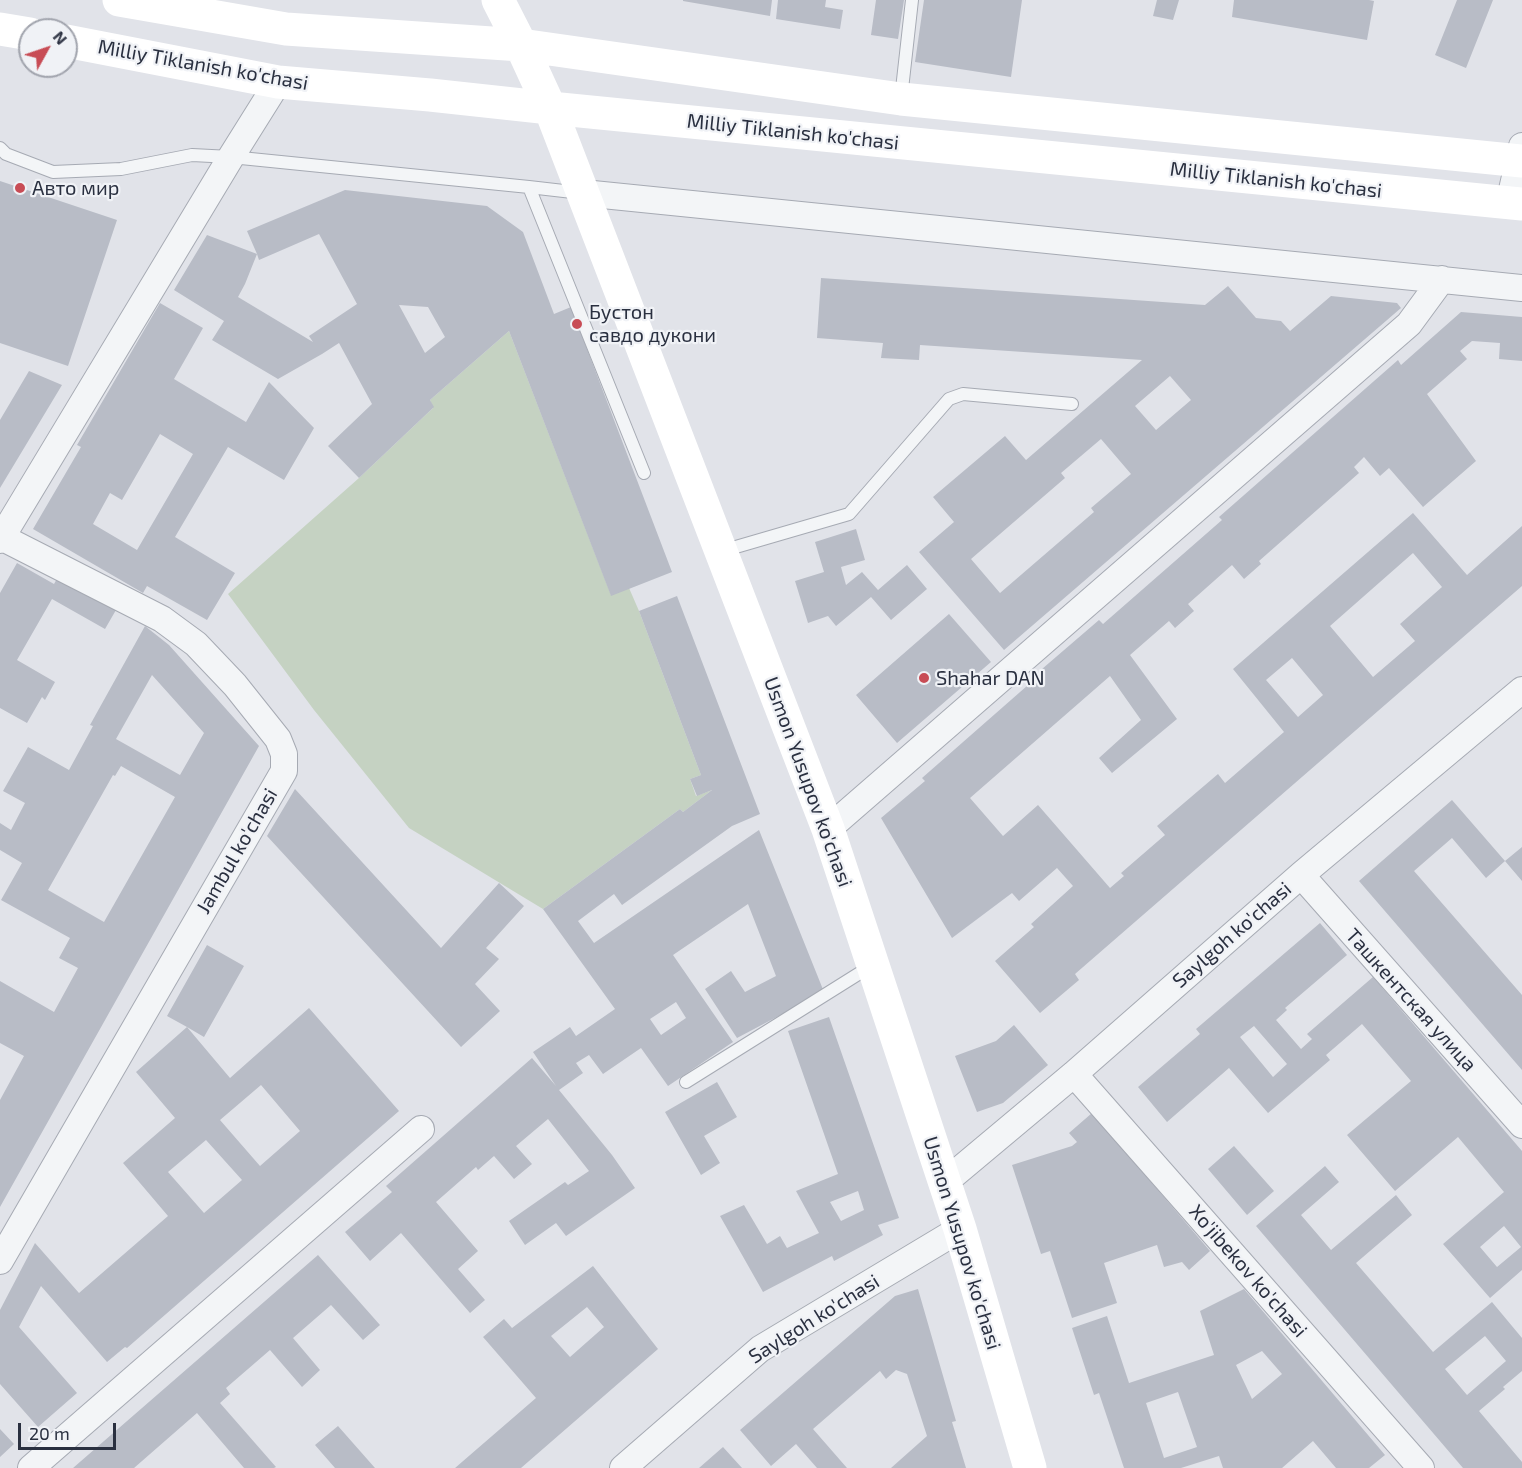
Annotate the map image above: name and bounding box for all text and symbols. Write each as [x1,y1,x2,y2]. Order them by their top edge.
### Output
north arrow [18,18,78,78]
text: N [50,27,72,48]
street label: Milliy Tiklanish ko'chasi [96,35,310,95]
street label: Milliy Tiklanish ko'chasi [686,109,900,155]
street label: Milliy Tiklanish ko'chasi [1169,157,1383,203]
place label: Авто мир [32,176,119,200]
marker: Авто мир [13,181,27,195]
place label: Бустон савдо дукони [589,300,716,347]
marker: Бустон савдо дукони [570,317,584,331]
place label: Shahar DAN [936,666,1045,690]
marker: Shahar DAN [917,671,931,685]
street label: Usmon Yusupov ko'chasi [759,674,857,890]
street label: Jambul ko'chasi [191,784,283,918]
street label: Saylgoh ko'chasi [1168,877,1296,993]
street label: Ташкентская улица [1340,923,1482,1077]
street label: Usmon Yusupov ko'chasi [918,1133,1006,1353]
street label: Xo'jibekov ko'chasi [1184,1200,1312,1342]
street label: Saylgoh ko'chasi [744,1269,884,1369]
scale bar [21,1411,118,1449]
text: 20 m [29,1422,70,1444]

